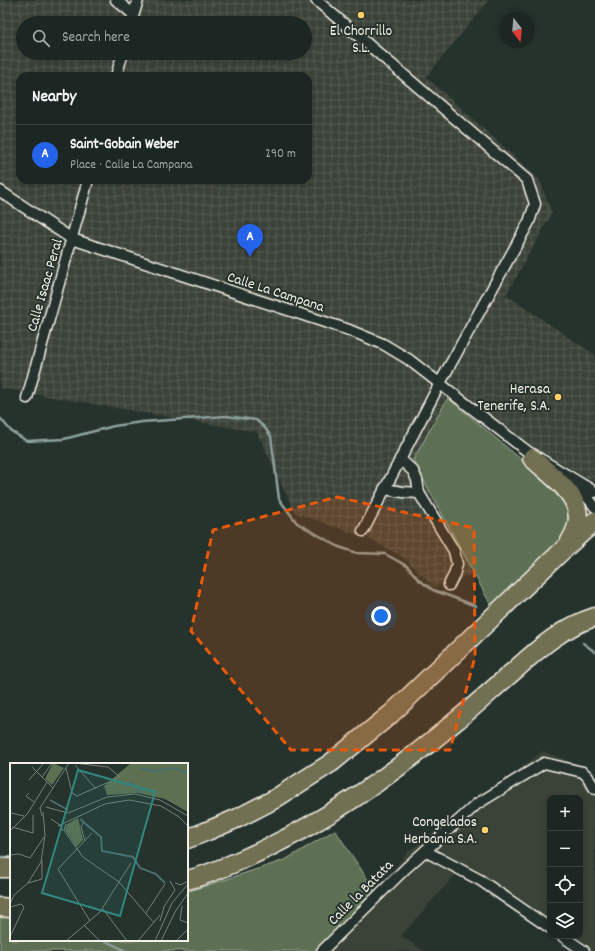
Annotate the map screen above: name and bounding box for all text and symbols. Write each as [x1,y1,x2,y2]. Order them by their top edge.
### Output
marker: El Chorrillo S.L. [356,10,366,20]
north arrow [499,12,535,48]
search box [16,16,312,60]
place label: El Chorrillo S.L. [330,21,393,60]
icon: search [30,27,52,49]
text: Search here [62,27,130,49]
text: Nearby [32,86,76,110]
text: Saint-Gobain Weber [70,134,179,156]
text: A [41,145,49,164]
text: 290 m [265,145,296,164]
text: Place · Calle La Campana [70,156,192,175]
pin: A [237,224,263,257]
street label: Calle Isaac Peral [22,236,70,335]
street label: Calle La Campana [224,267,328,319]
place label: Herasa Tenerife, S.A. [478,379,551,418]
marker: Herasa Tenerife, S.A. [553,392,563,402]
your location [371,606,391,626]
inset map [10,763,188,941]
map controls [547,795,583,939]
button: + [547,795,583,831]
place label: Congelados Herbania S.A. [404,812,477,851]
marker: Congelados Herbania S.A. [480,825,490,835]
button: − [547,831,583,867]
street label: Calle la Batata [324,855,400,931]
button: locate [547,867,583,903]
button: layers [547,903,583,939]

